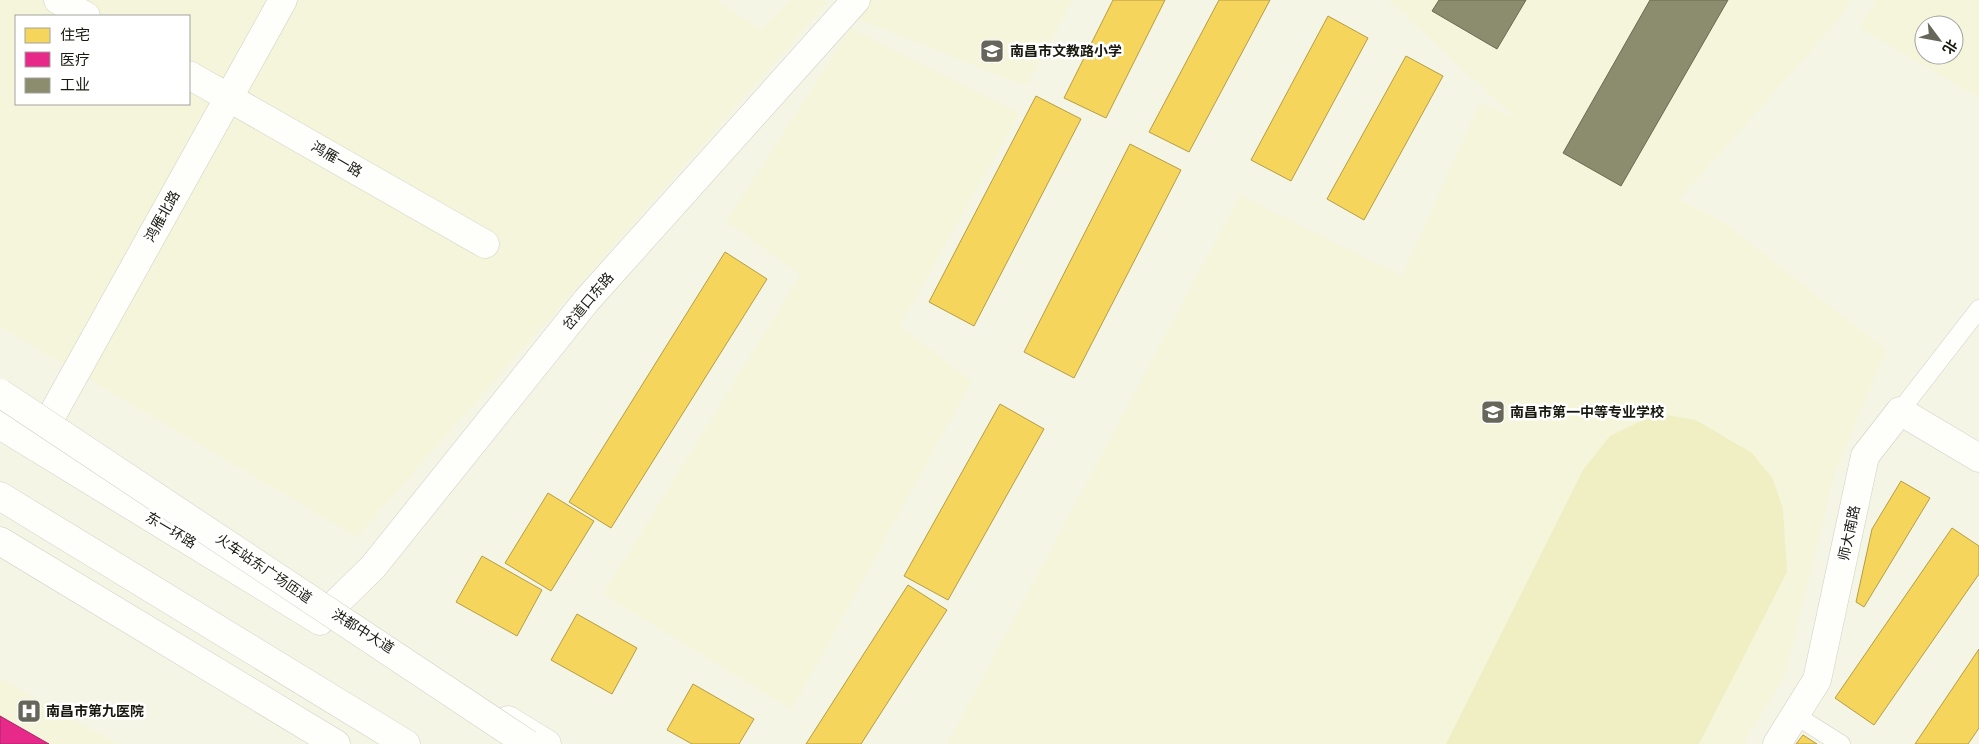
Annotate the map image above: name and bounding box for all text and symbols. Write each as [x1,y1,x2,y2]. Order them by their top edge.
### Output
legend [15,15,190,105]
north arrow [1914,15,1964,65]
text: 住宅 [60,25,90,44]
text: 北 [1939,36,1961,58]
school or university icon: 南昌市文教路小学 [979,38,1005,64]
place label: 南昌市文教路小学 [1010,42,1122,60]
text: 医疗 [60,50,90,69]
text: 工业 [60,75,90,94]
street label: 鸿雁一路 [308,137,366,181]
street label: 鸿雁北路 [141,187,183,245]
street label: 岔道口东路 [559,268,617,334]
school or university icon: 南昌市第一中等专业学校 [1480,399,1506,425]
place label: 南昌市第一中等专业学校 [1510,403,1664,421]
street label: 师大南路 [1834,504,1864,562]
street label: 东一环路 [142,508,200,552]
street label: 火车站东广场匝道 [213,529,315,607]
street label: 洪都中大道 [329,605,397,657]
hospital icon: 南昌市第九医院 [16,698,42,724]
place label: 南昌市第九医院 [46,702,144,720]

